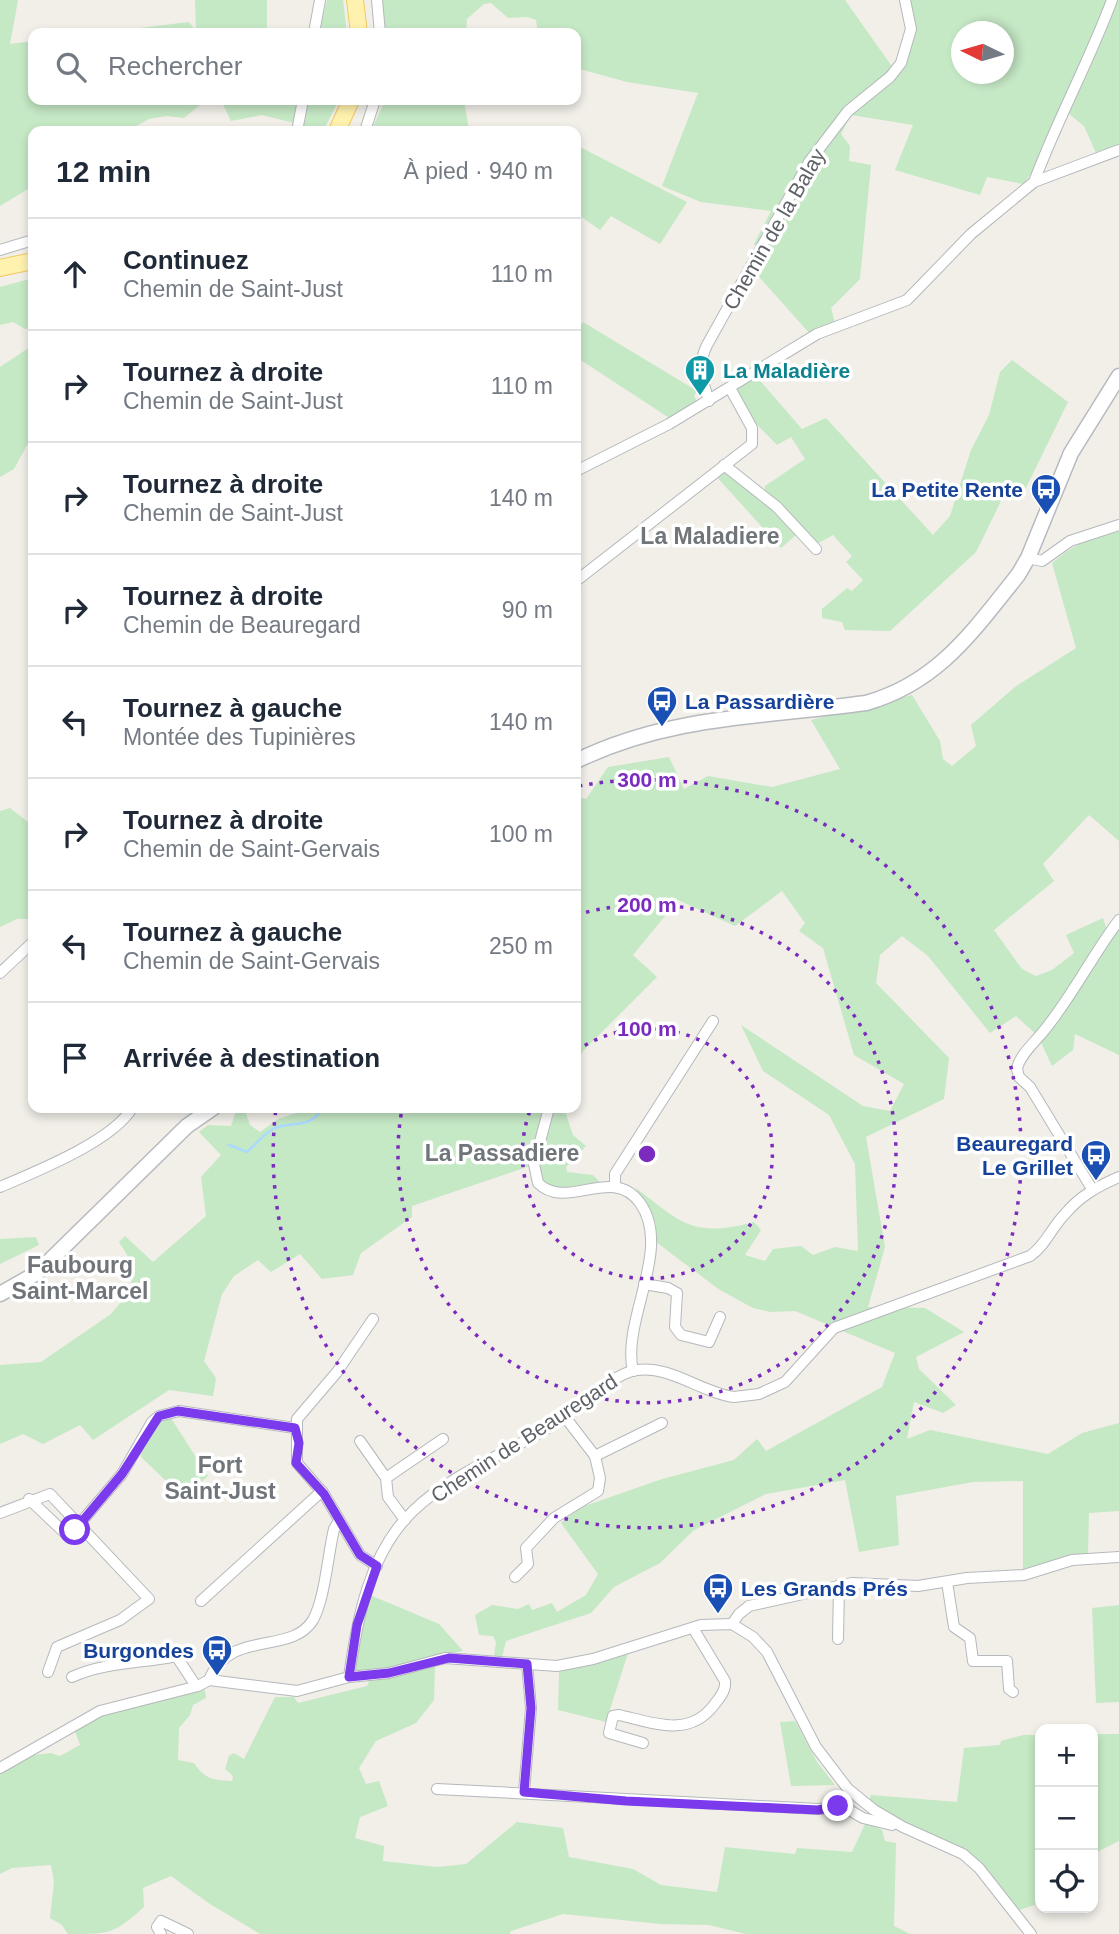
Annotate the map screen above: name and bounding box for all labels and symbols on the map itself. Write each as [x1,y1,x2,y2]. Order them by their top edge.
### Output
north arrow [951,21,1014,84]
street label: Chemin de la Balay [719,144,830,314]
building icon: La Maladière [683,353,717,397]
place label: La Maladière [723,359,850,382]
bus stop icon: La Petite Rente [1029,472,1063,516]
place label: La Petite Rente [871,478,1023,501]
district label: La Maladiere [640,523,780,549]
bus stop icon: La Passardière [645,684,679,728]
place label: La Passardière [685,690,834,713]
text: 300 m [617,768,677,791]
text: 200 m [617,893,677,916]
text: 100 m [617,1017,677,1040]
place label: Beauregard Le Grillet [956,1132,1073,1179]
bus stop icon: Beauregard Le Grillet [1079,1138,1113,1182]
district label: La Passadiere [425,1140,579,1166]
centre of rings [635,1142,659,1166]
district label: Faubourg Saint-Marcel [12,1252,148,1304]
street label: Chemin de Beauregard [427,1369,621,1507]
district label: Fort Saint-Just [164,1452,276,1504]
route start [59,1514,90,1545]
bus stop icon: Les Grands Prés [701,1571,735,1615]
place label: Les Grands Prés [741,1577,908,1600]
bus stop icon: Burgondes [200,1633,234,1677]
place label: Burgondes [83,1639,194,1662]
route end [822,1790,853,1821]

